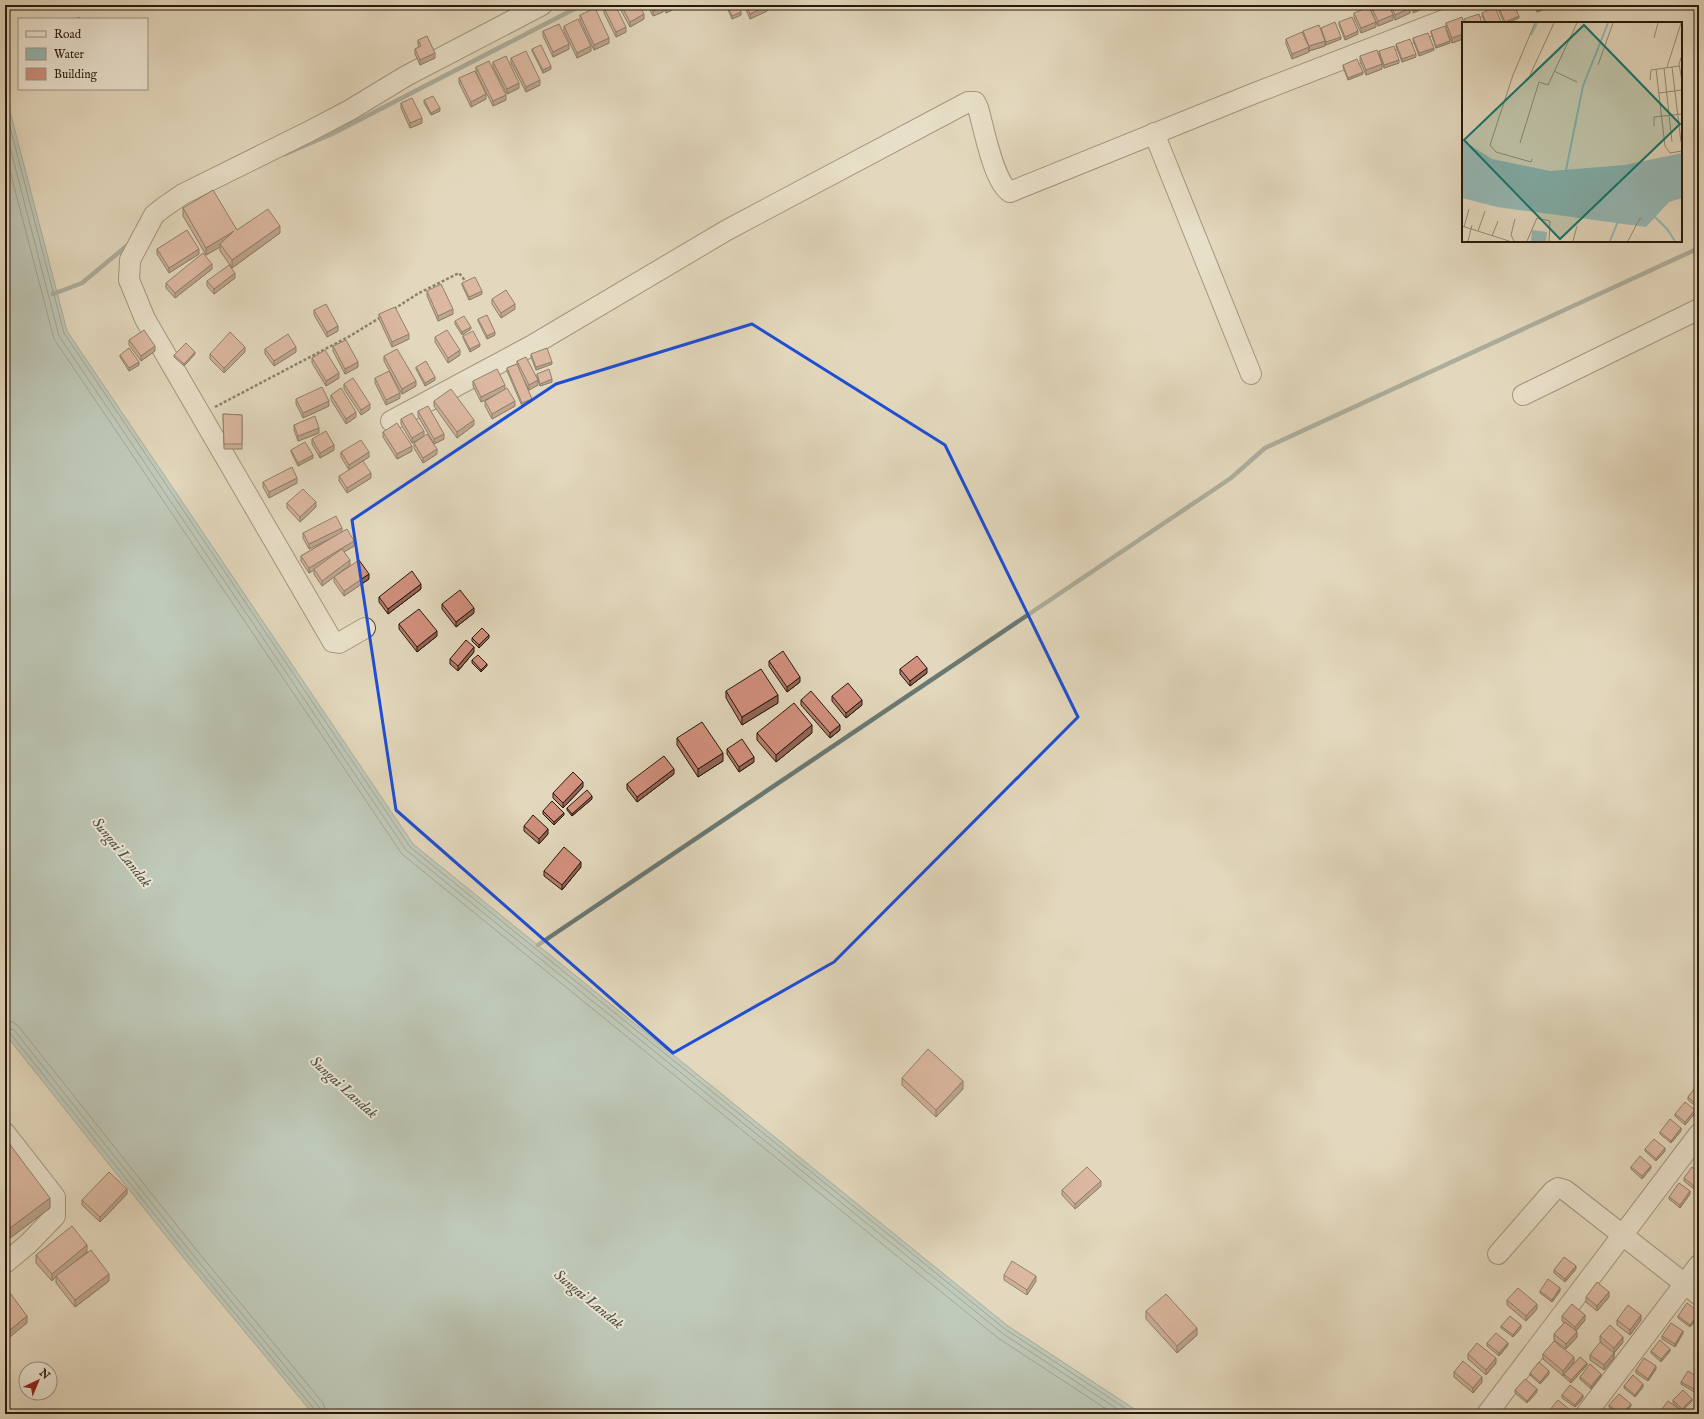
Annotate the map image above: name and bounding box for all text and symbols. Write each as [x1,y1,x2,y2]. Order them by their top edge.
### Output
legend [18,18,148,90]
inset map [1462,22,1682,242]
text: Road [54,27,82,42]
text: Water [54,47,85,62]
text: Building [54,67,98,82]
water label: Sungai Landak [87,813,156,892]
water label: Sungai Landak [305,1052,382,1124]
water label: Sungai Landak [549,1265,628,1334]
north arrow [18,1361,58,1401]
text: N [35,1365,53,1383]

